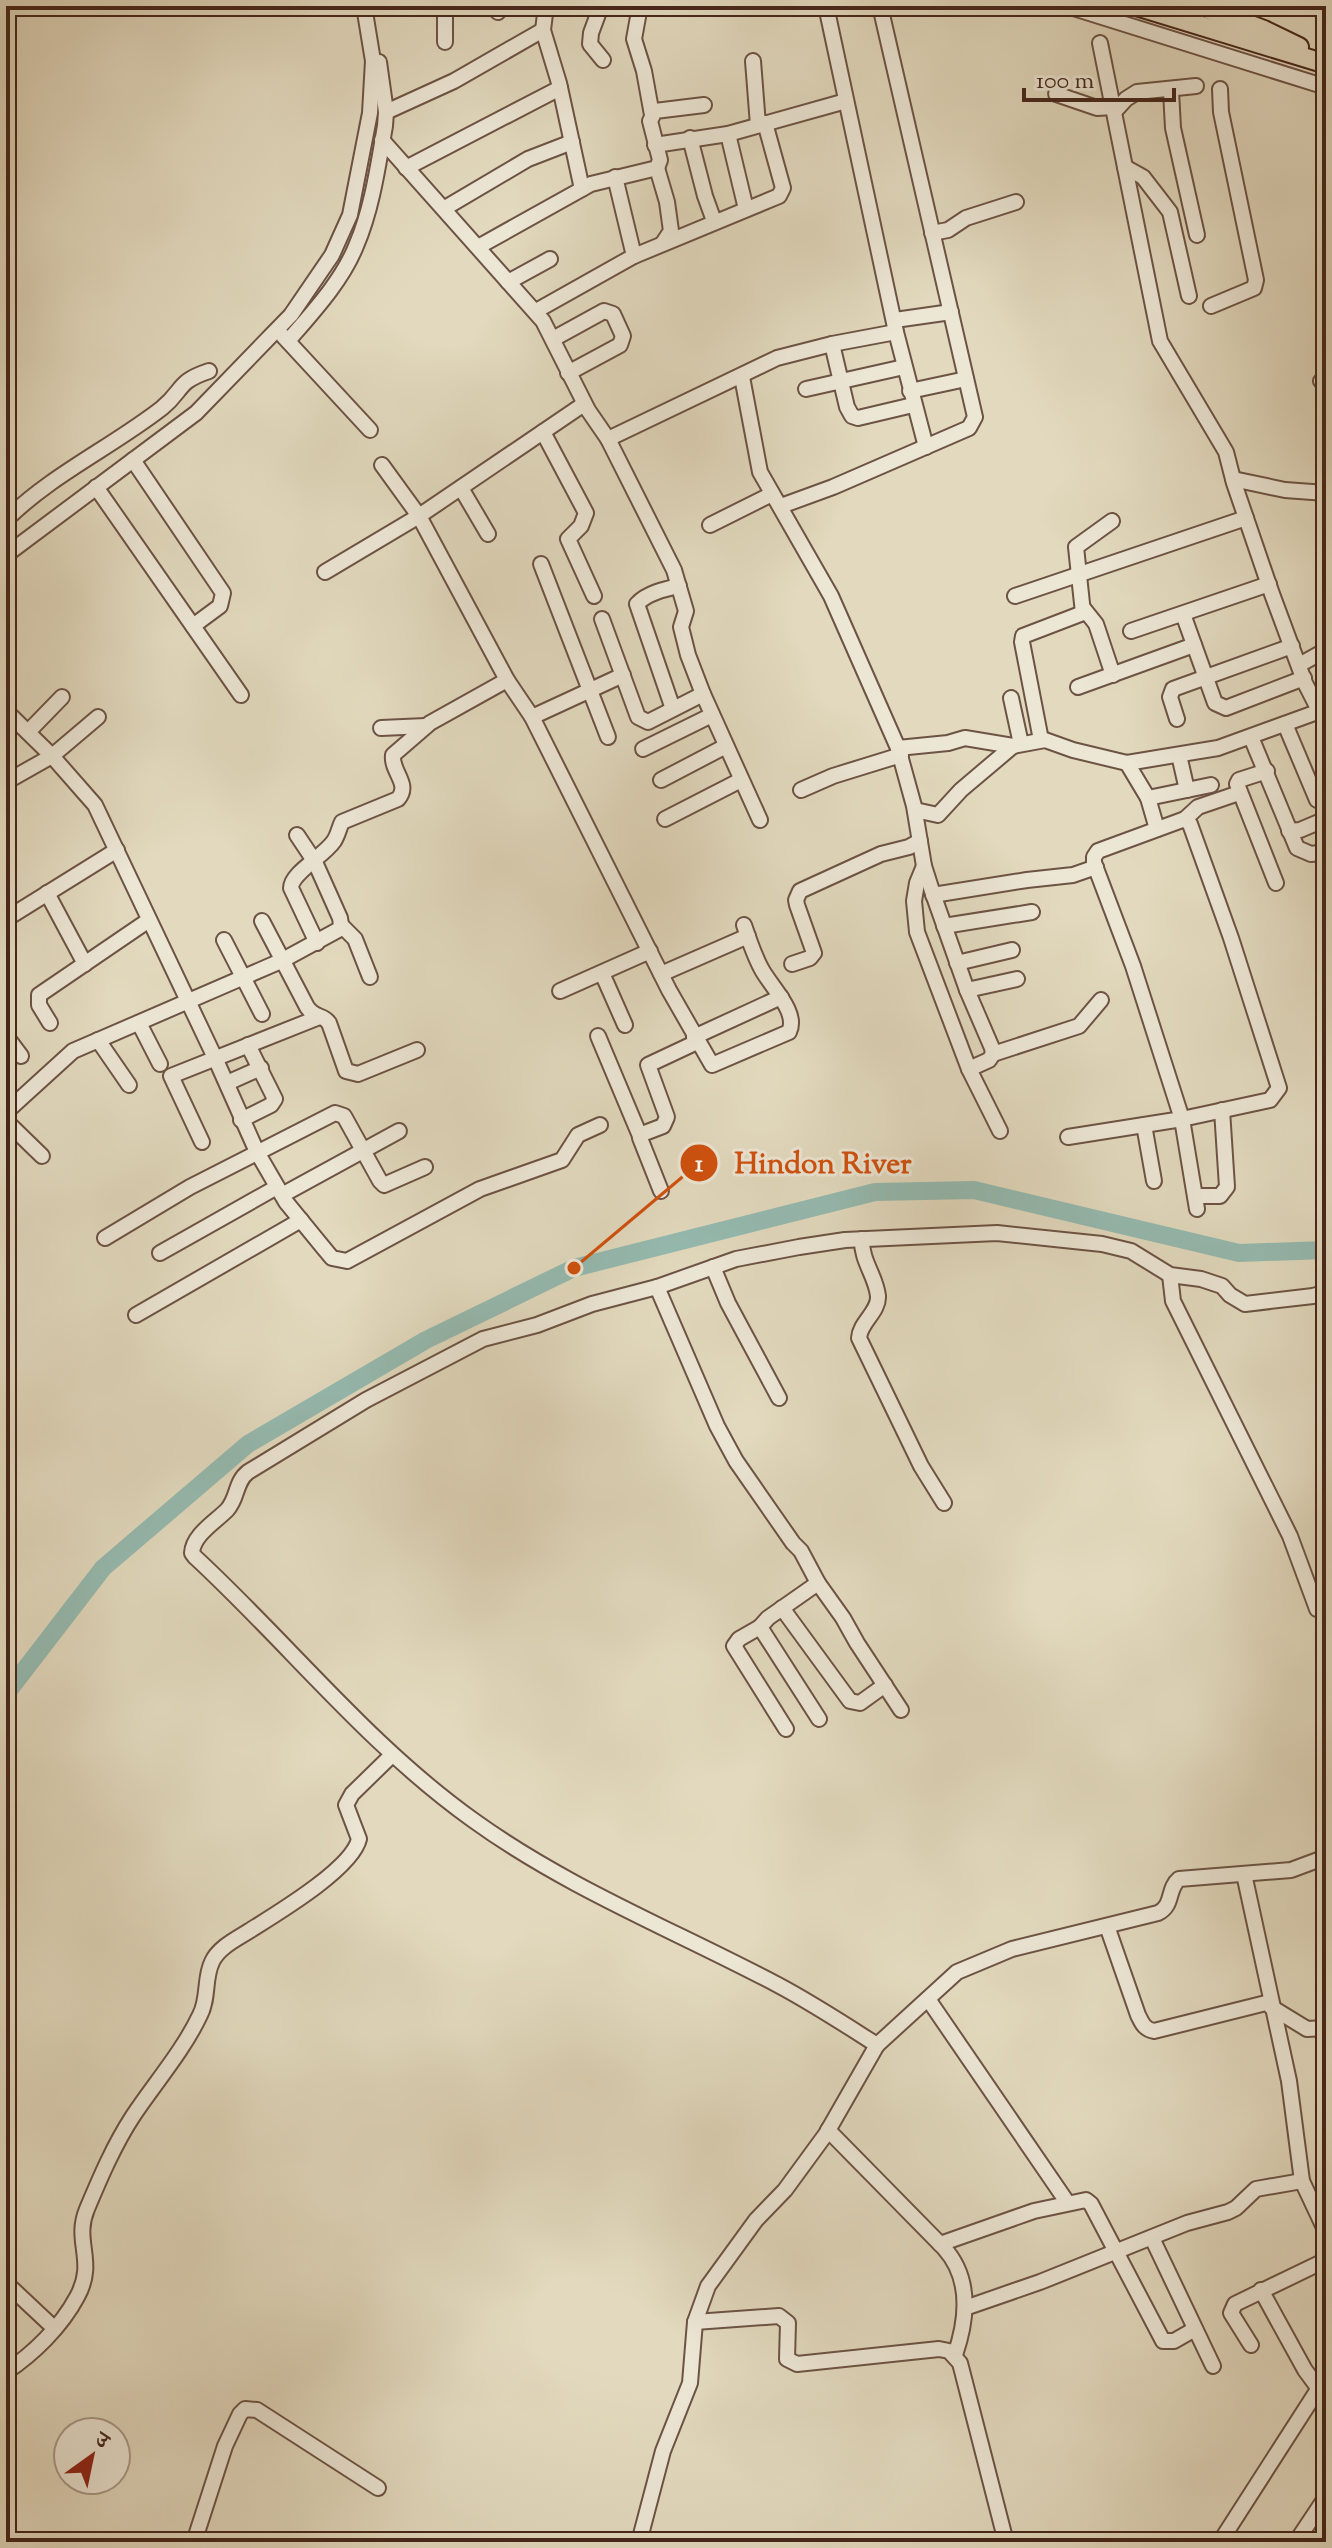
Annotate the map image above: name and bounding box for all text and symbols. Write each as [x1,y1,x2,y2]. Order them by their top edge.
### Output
scale bar [1024,52,1174,102]
text: 100 m [1036,65,1094,99]
callout: Hindon River [679,1136,928,1190]
text: Hindon River [735,1144,912,1187]
text: 1 [695,1148,704,1182]
north arrow [52,2416,132,2496]
text: उ [86,2424,116,2459]

